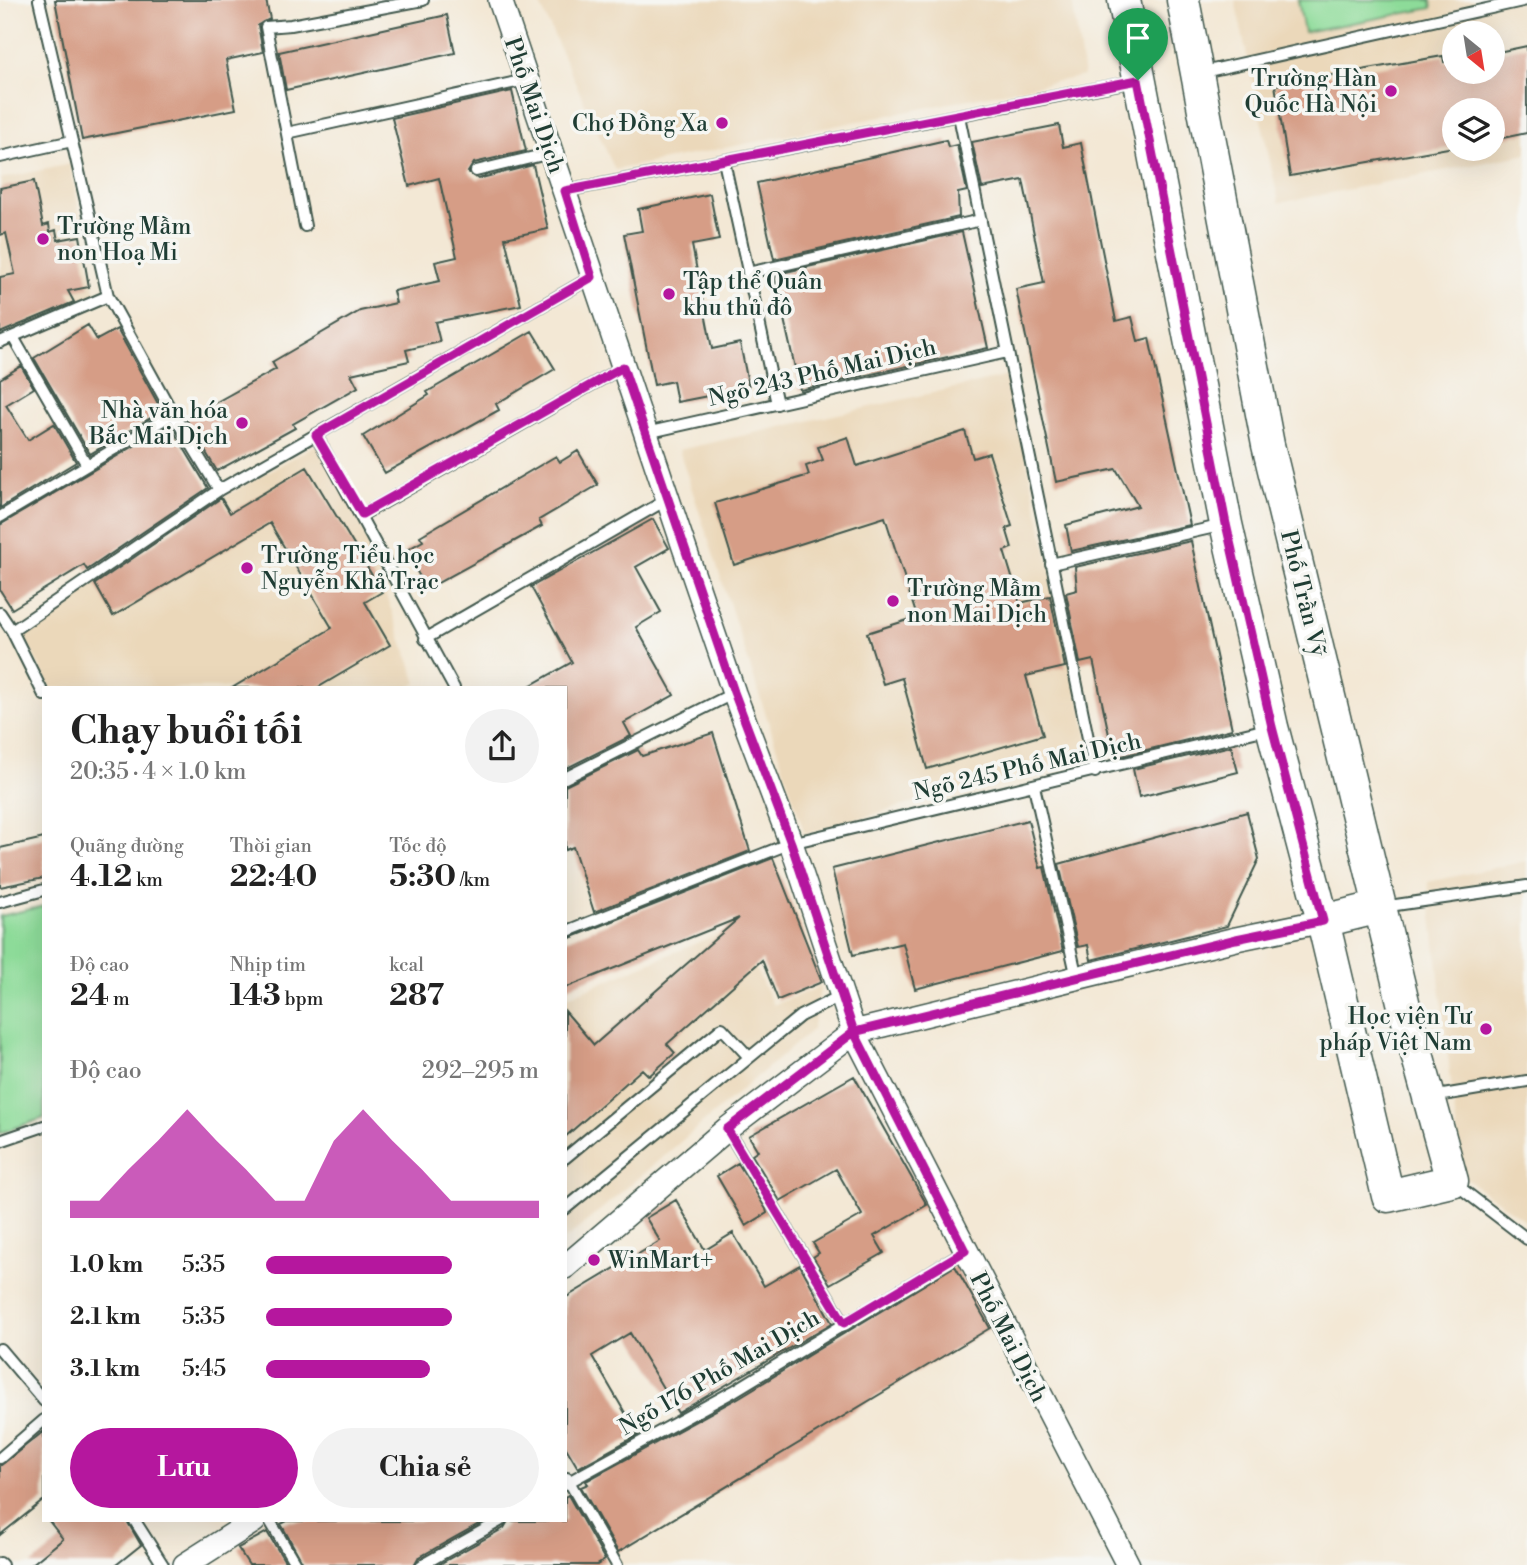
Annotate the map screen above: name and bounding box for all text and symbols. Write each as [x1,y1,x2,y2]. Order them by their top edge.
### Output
pin [1108,8,1168,80]
icon: arrive [1119,19,1157,57]
north arrow [1442,21,1505,84]
map controls [1442,21,1505,161]
street label: Phố Mai Dịch [498,34,571,177]
place label: Trường Hàn Quốc Hà Nội [1244,65,1377,119]
marker: Trường Hàn Quốc Hà Nội [1383,83,1399,99]
button: layers [1442,98,1505,161]
place label: Chợ Đồng Xa [572,110,708,138]
marker: Chợ Đồng Xa [714,115,730,131]
place label: Trường Mầm non Hoạ Mi [57,213,191,267]
marker: Trường Mầm non Hoạ Mi [35,231,51,247]
place label: Tập thể Quân khu thủ đô [683,268,823,322]
marker: Tập thể Quân khu thủ đô [661,286,677,302]
street label: Ngõ 243 Phố Mai Dịch [706,333,939,413]
place label: Nhà văn hóa Bắc Mai Dịch [88,397,228,451]
marker: Nhà văn hóa Bắc Mai Dịch [234,415,250,431]
street label: Phố Trần Vỹ [1274,527,1332,660]
place label: Trường Tiểu học Nguyễn Khả Trạc [261,542,439,596]
marker: Trường Tiểu học Nguyễn Khả Trạc [239,560,255,576]
place label: Trường Mầm non Mai Dịch [907,575,1047,629]
marker: Trường Mầm non Mai Dịch [885,593,901,609]
text: Chạy buổi tối [70,708,302,755]
button: share [465,709,539,783]
street label: Ngõ 245 Phố Mai Dịch [911,727,1144,807]
text: 20:35 · 4 × 1.0 km [70,758,246,786]
text: Quãng đường [70,834,184,858]
text: Thời gian [230,834,312,858]
text: Tốc độ [389,834,447,858]
text: 4.12 [70,858,132,896]
text: 22:40 [230,858,317,896]
text: 5:30 [389,858,456,896]
text: km [132,868,163,892]
text: /km [456,868,490,892]
text: Độ cao [70,953,129,977]
text: Nhịp tim [230,953,306,977]
text: kcal [389,953,424,977]
text: 24 [70,977,109,1015]
text: 143 [230,977,281,1015]
text: 287 [389,977,444,1015]
text: m [109,987,130,1011]
text: bpm [281,987,323,1011]
place label: Học viện Tư pháp Việt Nam [1320,1003,1473,1057]
marker: Học viện Tư pháp Việt Nam [1478,1021,1494,1037]
text: Độ cao [70,1057,142,1085]
text: 292–295 m [422,1057,539,1085]
place label: WinMart+ [607,1247,713,1275]
text: 1.0 km [70,1251,143,1279]
text: 5:35 [182,1251,225,1279]
marker: WinMart+ [586,1252,602,1268]
street label: Phố Mai Dịch [963,1268,1053,1407]
text: 2.1 km [70,1303,141,1331]
text: 5:35 [182,1303,225,1331]
street label: Ngõ 176 Phố Mai Dịch [614,1304,825,1442]
text: 3.1 km [70,1355,140,1383]
text: 5:45 [182,1355,226,1383]
button: Lưu [70,1428,298,1508]
button: Chia sẻ [312,1428,539,1508]

